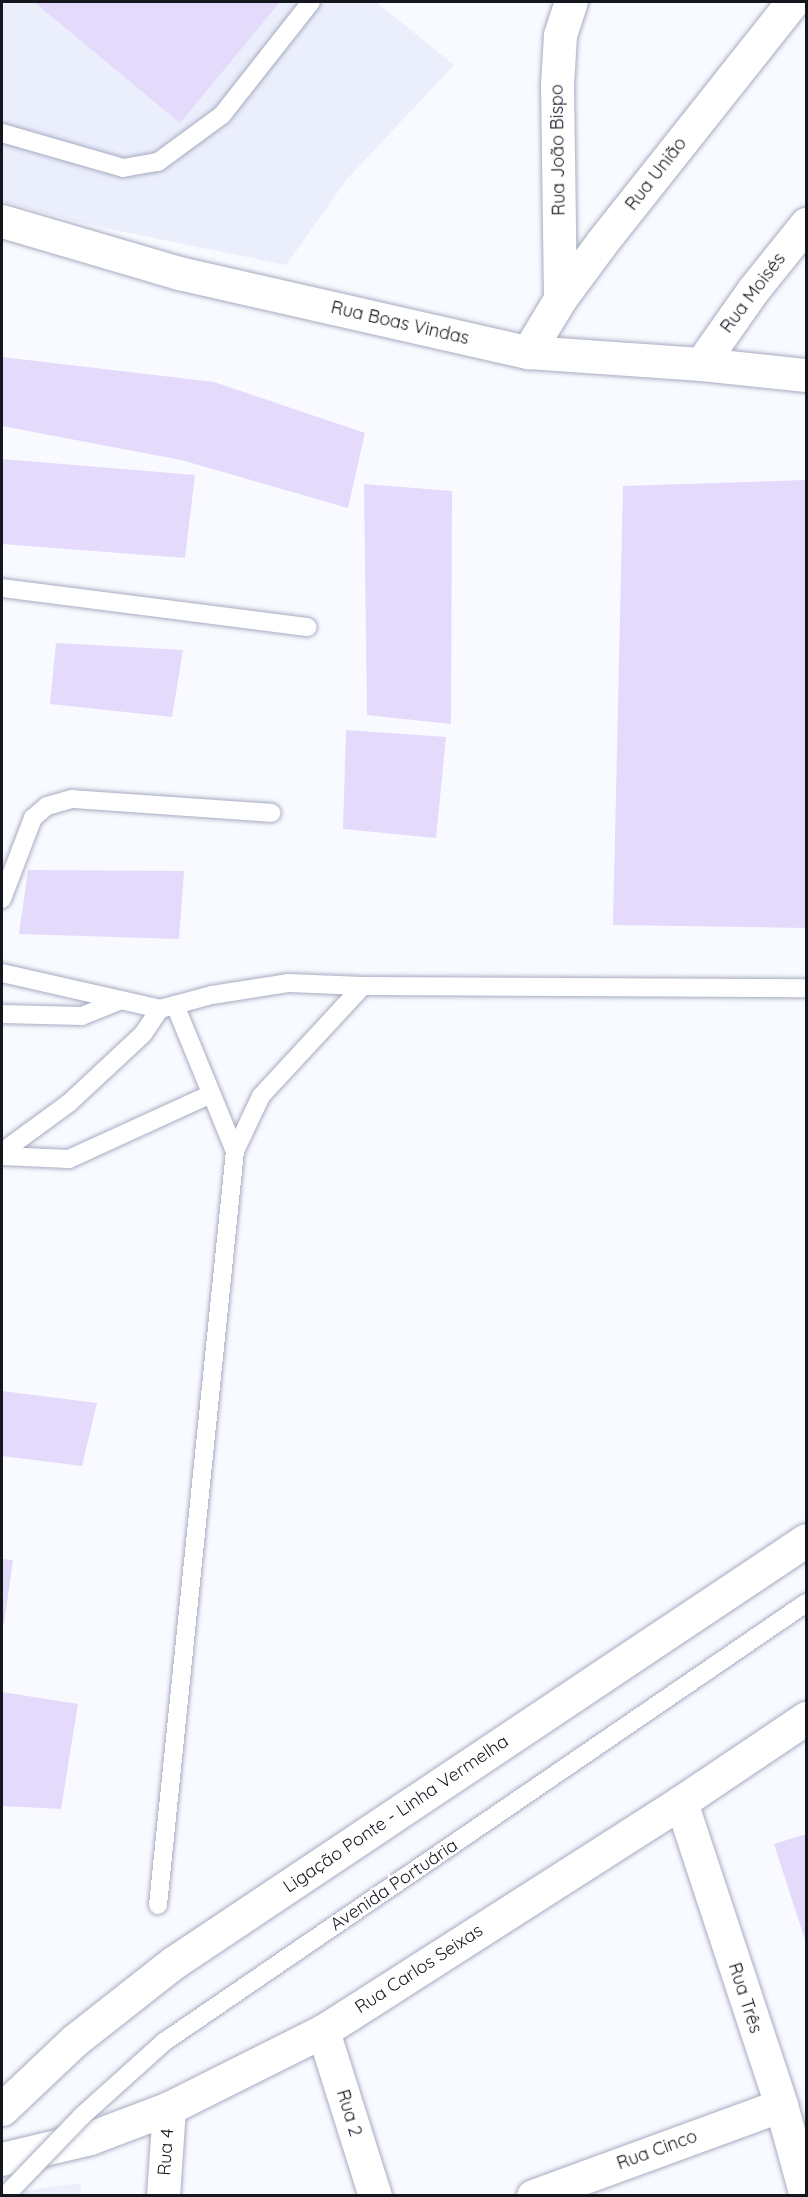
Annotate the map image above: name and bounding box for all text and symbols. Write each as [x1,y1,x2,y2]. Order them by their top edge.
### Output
street label: Rua João Bispo [546,84,570,216]
street label: Rua União [621,133,691,215]
street label: Rua Moisés [716,249,790,337]
street label: Rua Boas Vindas [329,297,471,349]
street label: Ligação Ponte - Linha Vermelha [279,1730,513,1898]
street label: Avenida Portuária [326,1834,462,1936]
street label: Rua Carlos Seixas [351,1920,487,2018]
street label: Rua Três [723,1960,767,2036]
street label: Rua 2 [332,2087,366,2139]
street label: Rua Cinco [614,2125,700,2175]
street label: Rua 4 [154,2128,178,2176]

